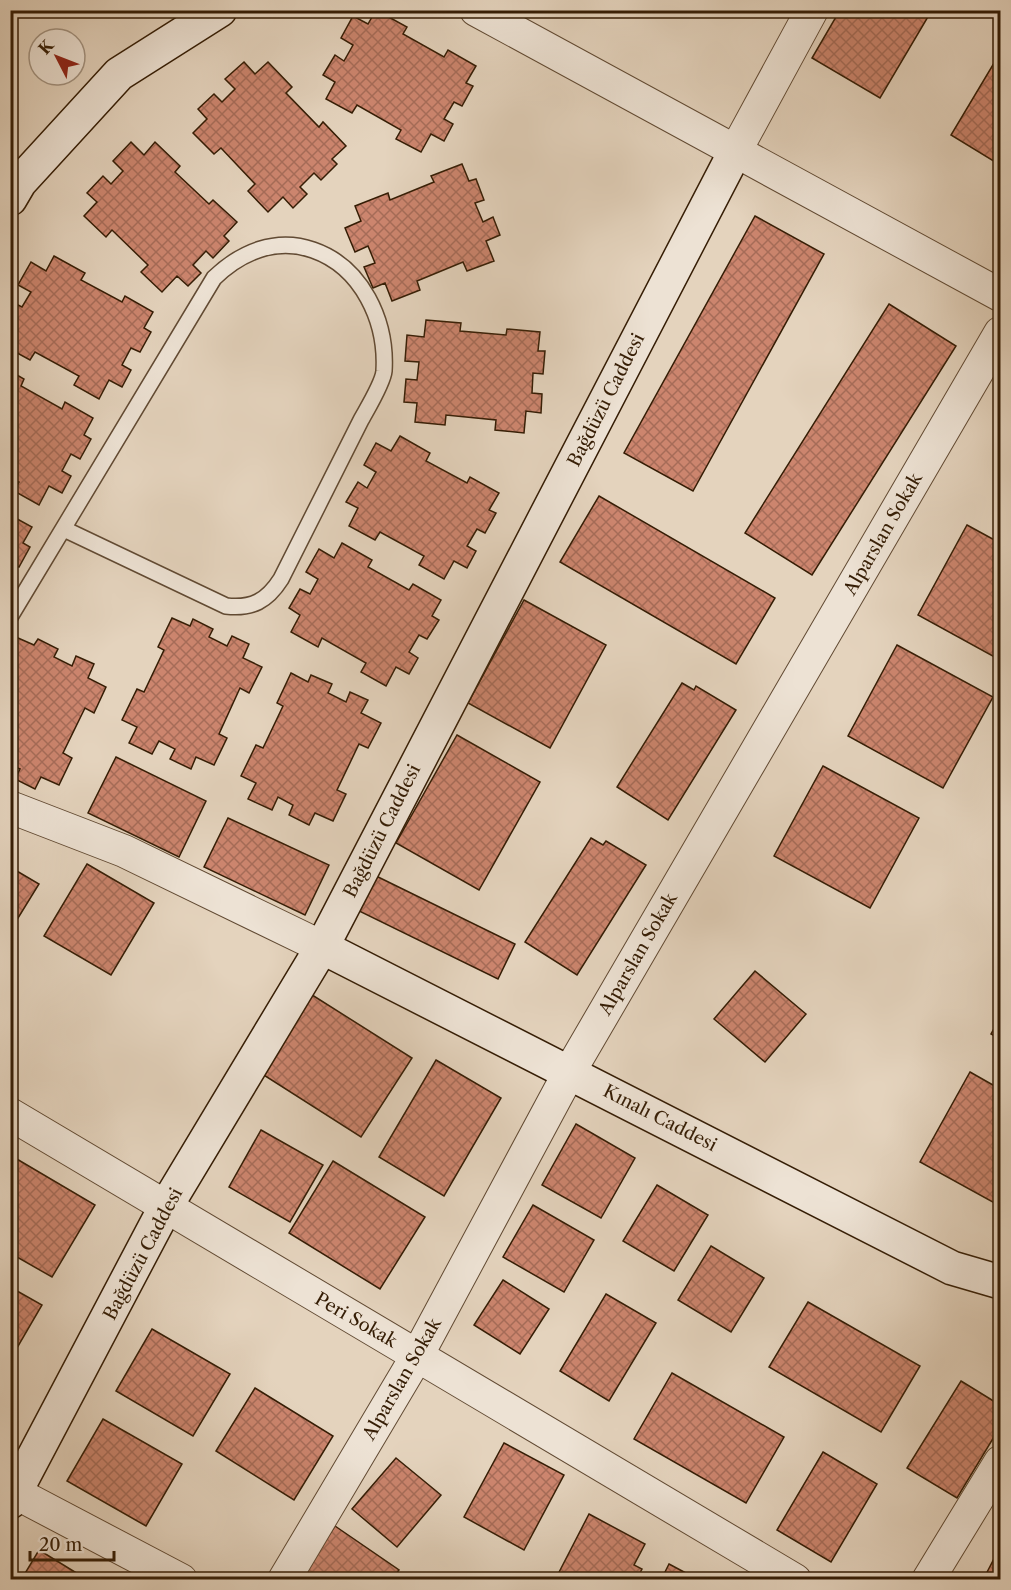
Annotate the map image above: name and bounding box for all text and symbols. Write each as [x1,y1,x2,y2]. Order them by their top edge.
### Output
north arrow [27,27,87,87]
text: K [34,35,58,58]
street label: Bağdüzü Caddesi [563,329,649,470]
street label: Alparslan Sokak [839,468,928,600]
street label: Bağdüzü Caddesi [339,760,425,901]
street label: Alparslan Sokak [594,888,683,1020]
street label: Kınalı Caddesi [600,1080,721,1156]
street label: Bağdüzü Caddesi [99,1184,187,1324]
street label: Peri Sokak [311,1288,402,1353]
street label: Alparslan Sokak [358,1313,447,1445]
scale bar [30,1524,114,1562]
text: 20 m [39,1534,83,1556]

